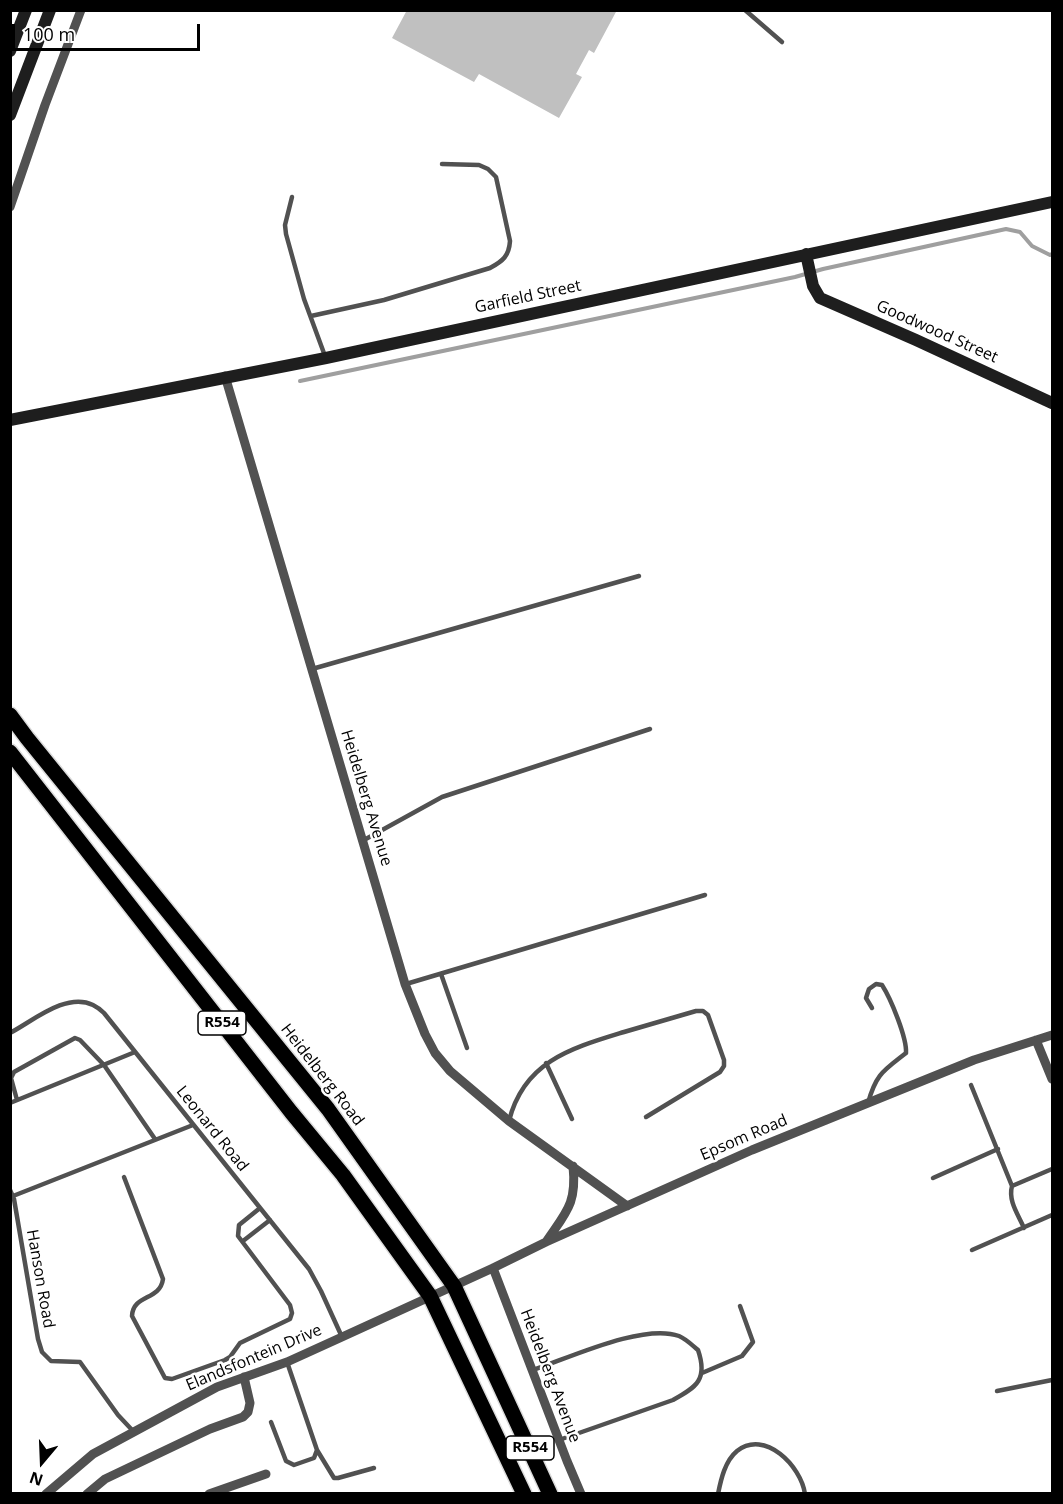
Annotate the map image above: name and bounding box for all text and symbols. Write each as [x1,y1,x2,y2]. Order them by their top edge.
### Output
scale bar [15,12,202,50]
text: 100 m [23,22,75,46]
street label: Garfield Street [473,276,583,318]
street label: Goodwood Street [873,297,1001,367]
street label: Heidelberg Avenue [336,728,396,868]
road number: R554 [198,1011,246,1035]
street label: Heidelberg Road [276,1020,368,1130]
street label: Leonard Road [172,1082,252,1176]
street label: Epsom Road [697,1111,791,1165]
street label: Hanson Road [22,1228,58,1330]
street label: Heidelberg Avenue [516,1307,584,1445]
street label: Elandsfontein Drive [183,1321,325,1395]
north arrow [12,1432,72,1492]
road number: R554 [506,1436,554,1460]
text: N [26,1467,46,1492]

